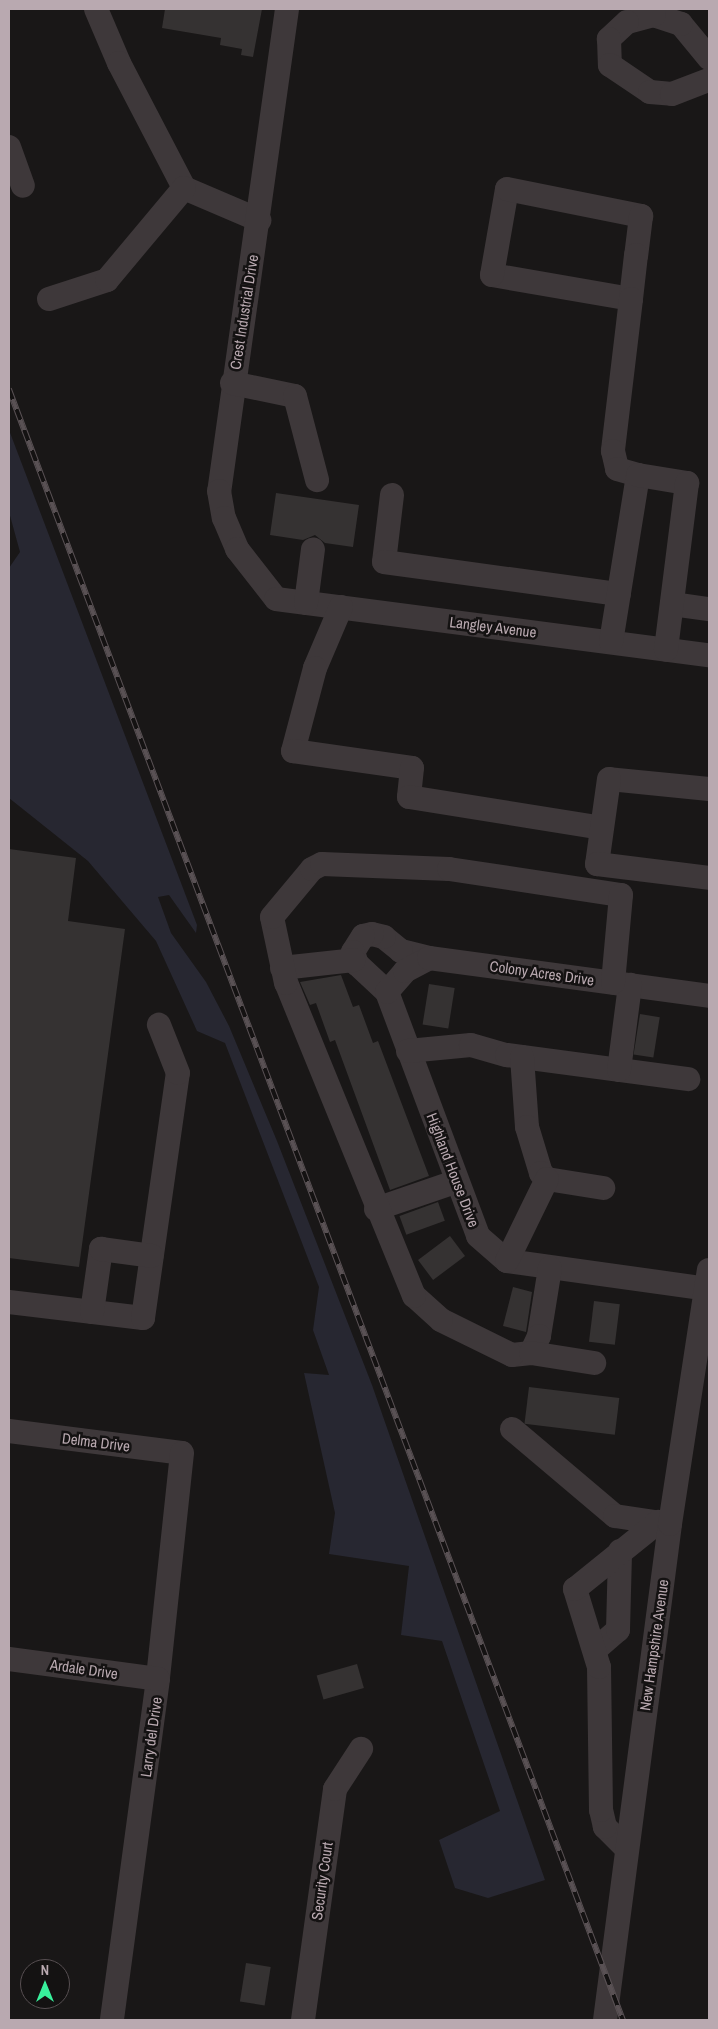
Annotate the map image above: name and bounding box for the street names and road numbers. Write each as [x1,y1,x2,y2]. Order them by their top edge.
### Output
street label: Crest Industrial Drive [226,253,262,371]
street label: Langley Avenue [448,613,538,641]
street label: Colony Acres Drive [488,957,596,989]
street label: Highland House Drive [423,1110,483,1230]
street label: Delma Drive [61,1429,131,1455]
street label: New Hampshire Avenue [636,1578,672,1712]
street label: Ardale Drive [49,1655,119,1683]
street label: Larry del Drive [136,1696,166,1778]
street label: Security Court [308,1841,336,1921]

